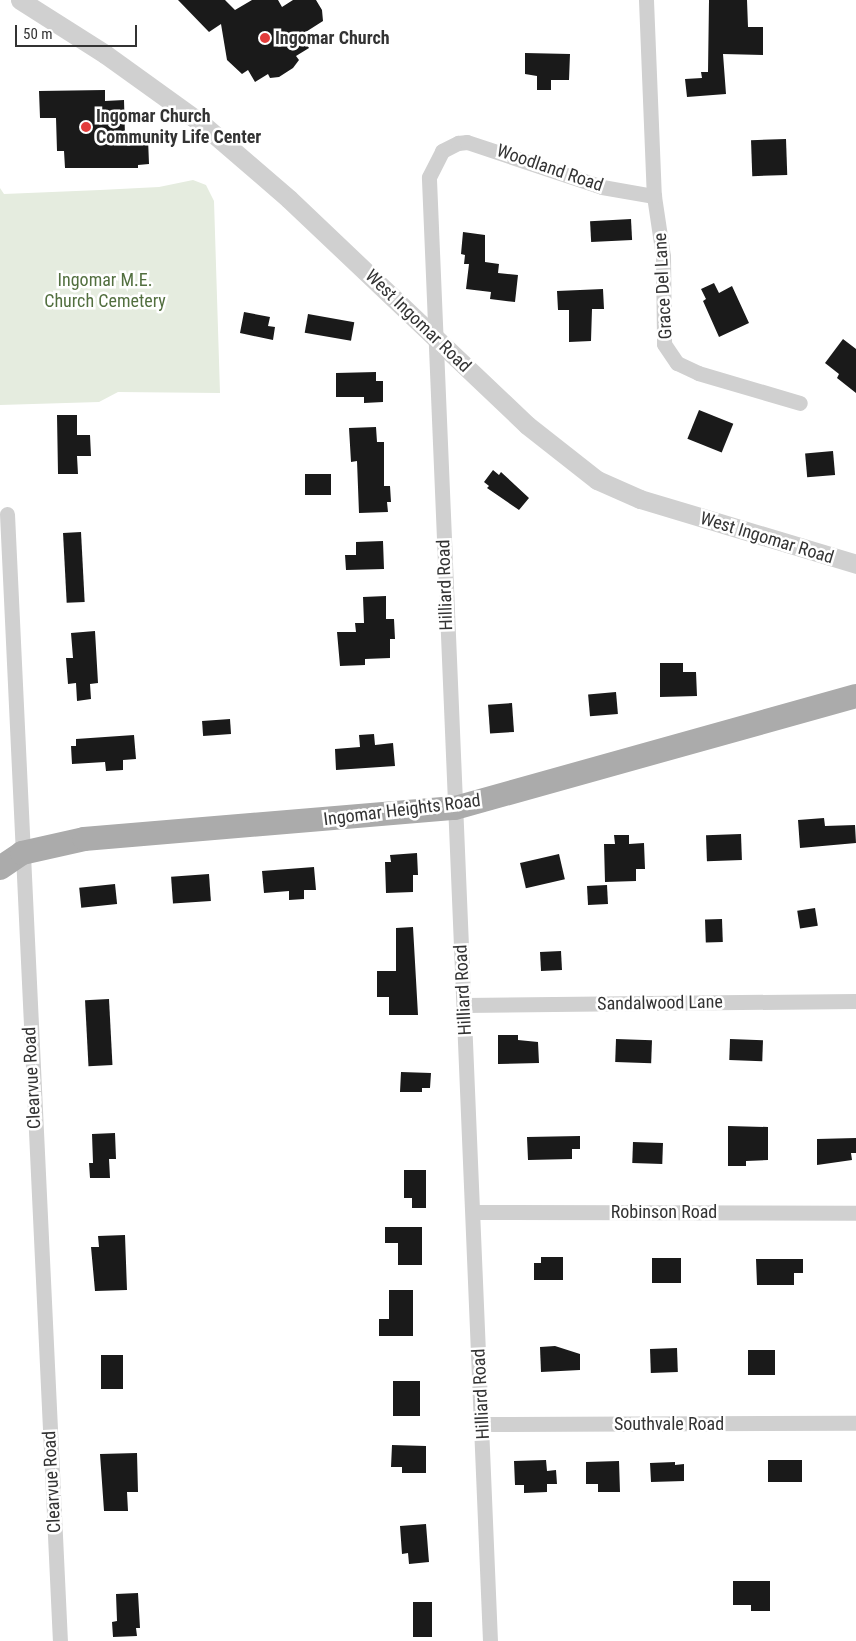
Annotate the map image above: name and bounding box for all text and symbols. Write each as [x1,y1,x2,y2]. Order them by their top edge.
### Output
scale bar [18,15,140,47]
text: 50 m [23,25,53,43]
place label: Ingomar Church [275,27,390,49]
marker: Ingomar Church [259,32,271,44]
place label: Ingomar Church Community Life Center [96,106,261,148]
marker: Ingomar Church Community Life Center [80,121,92,133]
street label: Woodland Road [494,140,606,196]
street label: Grace Del Lane [649,232,677,340]
street label: West Ingomar Road [361,265,475,377]
park label: Ingomar M.E. Church Cemetery [44,270,166,312]
street label: West Ingomar Road [698,507,836,569]
street label: Hilliard Road [433,539,457,631]
street label: Ingomar Heights Road [322,790,482,830]
street label: Hilliard Road [450,944,476,1036]
street label: Sandalwood Lane [597,991,723,1015]
street label: Clearvue Road [19,1026,45,1130]
street label: Robinson Road [611,1201,717,1223]
street label: Hilliard Road [468,1348,494,1440]
street label: Southvale Road [614,1413,724,1435]
street label: Clearvue Road [39,1430,65,1534]

